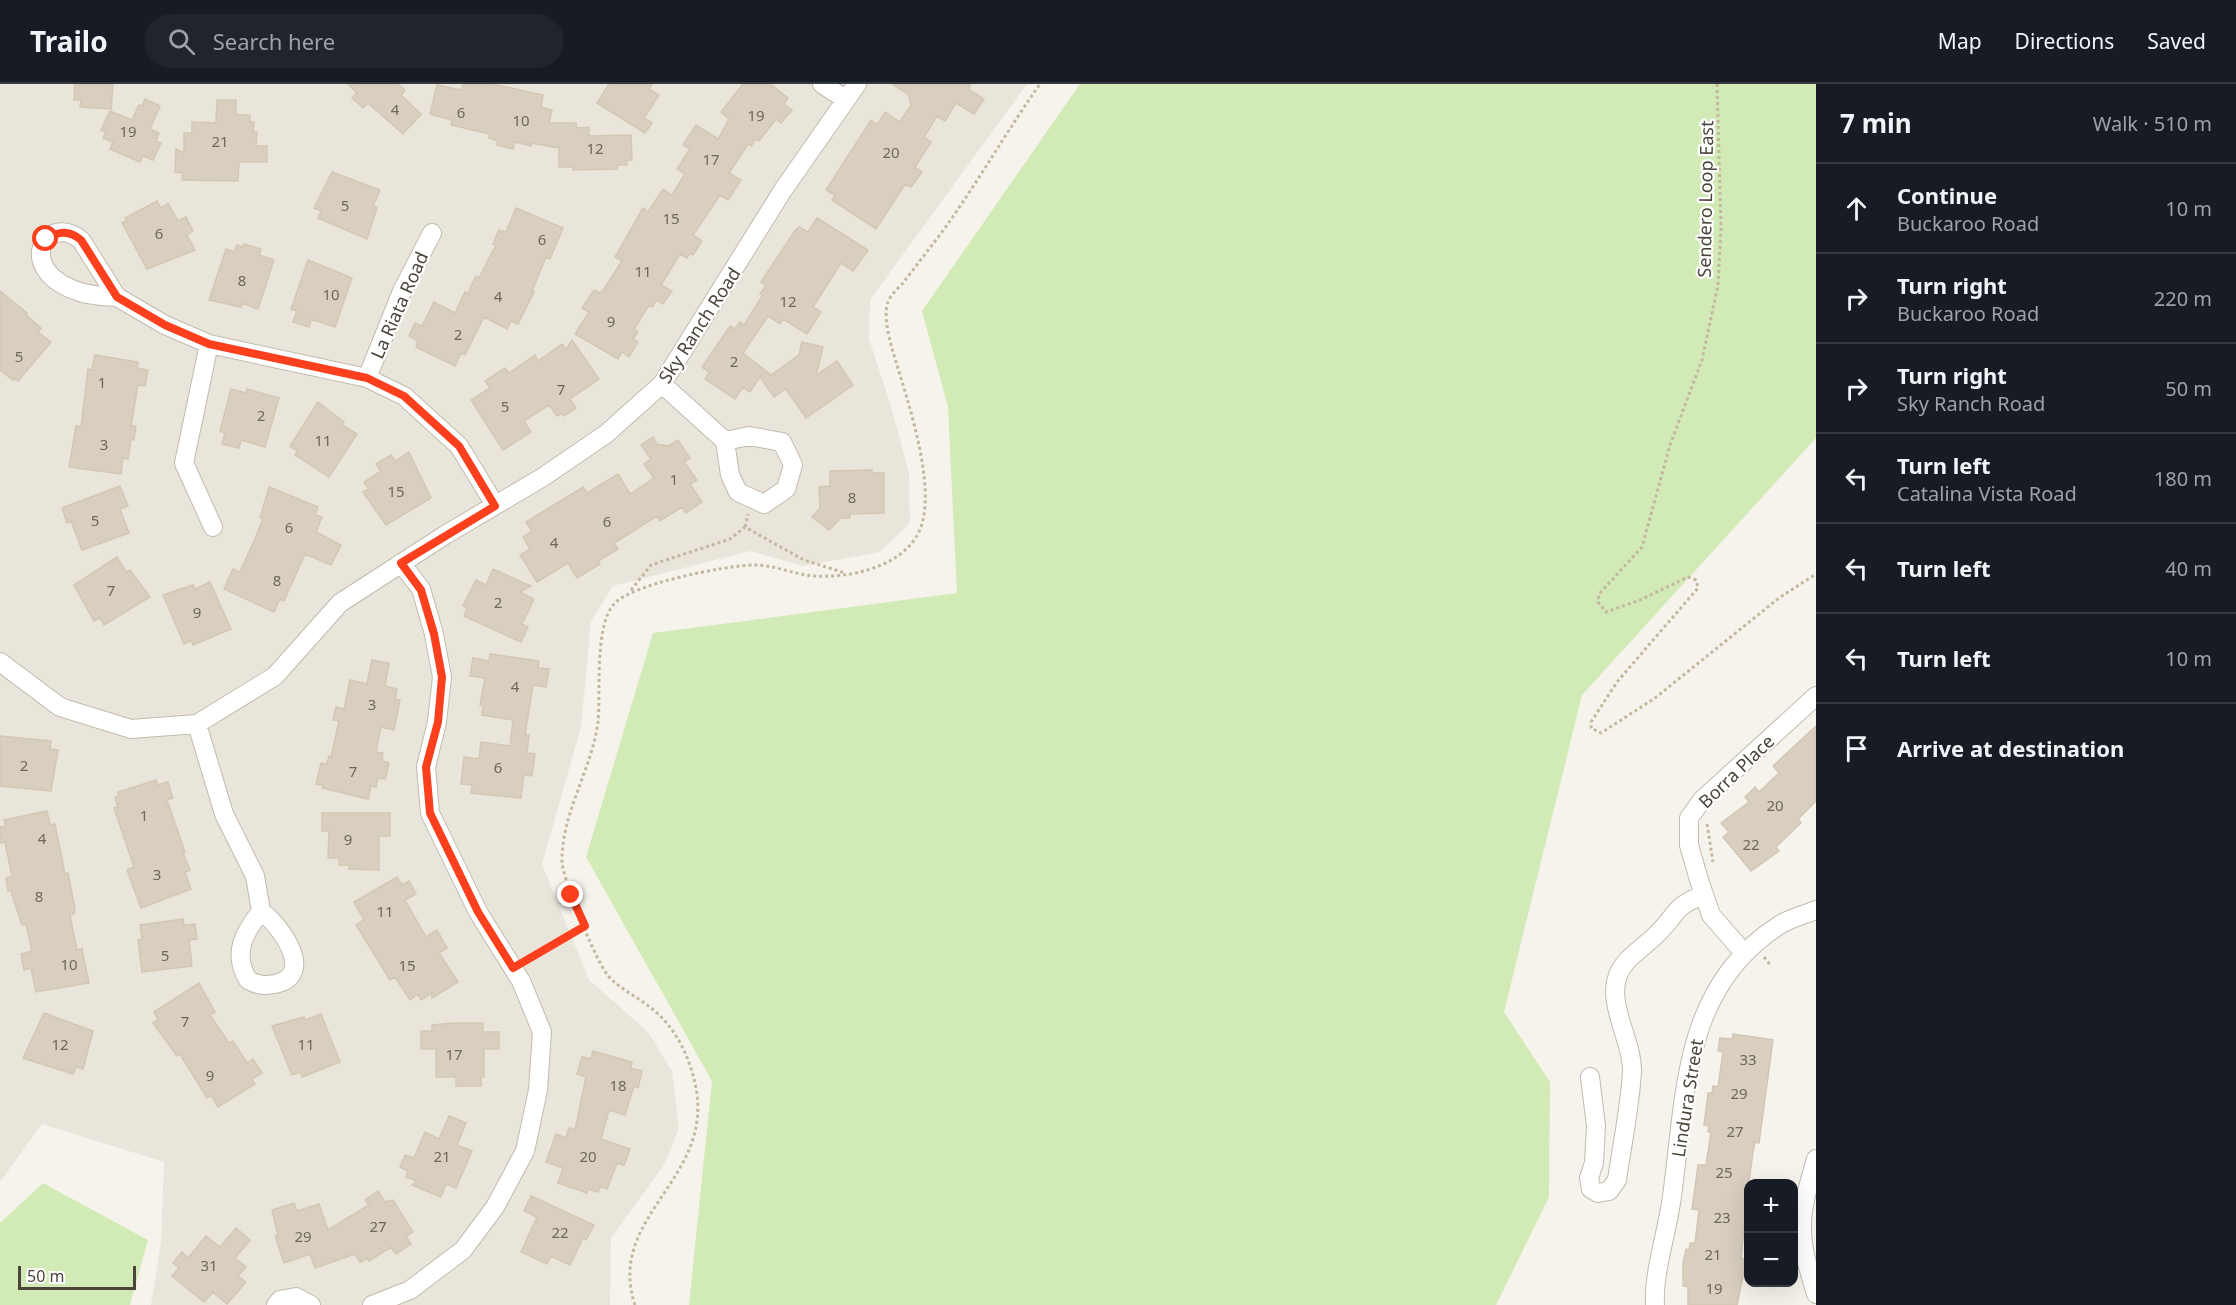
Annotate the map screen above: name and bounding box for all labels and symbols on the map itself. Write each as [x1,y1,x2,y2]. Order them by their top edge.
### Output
house number: 4 [391,99,400,119]
house number: 6 [457,102,465,122]
house number: 19 [747,105,765,125]
house number: 10 [512,110,530,130]
street label: Sendero Loop East [1692,120,1718,278]
house number: 19 [119,121,137,141]
house number: 21 [211,131,229,151]
house number: 12 [586,138,604,158]
house number: 20 [882,142,900,162]
house number: 17 [702,149,720,169]
house number: 5 [341,195,349,215]
house number: 15 [662,208,680,228]
house number: 6 [155,223,163,243]
route start [32,225,58,251]
house number: 6 [538,229,546,249]
street label: La Riata Road [365,248,433,362]
house number: 11 [634,261,652,281]
street label: Sky Ranch Road [653,262,745,388]
house number: 8 [238,270,246,290]
house number: 10 [322,284,340,304]
house number: 4 [494,286,503,306]
house number: 12 [779,291,797,311]
house number: 9 [607,311,615,331]
house number: 2 [454,324,462,344]
house number: 5 [15,346,23,366]
house number: 2 [730,351,738,371]
house number: 1 [98,372,106,392]
house number: 7 [557,379,565,399]
house number: 5 [501,396,509,416]
house number: 2 [257,405,265,425]
house number: 11 [314,430,332,450]
house number: 3 [100,434,108,454]
house number: 1 [670,469,678,489]
house number: 15 [387,481,405,501]
house number: 8 [848,487,856,507]
house number: 5 [91,510,99,530]
house number: 6 [603,511,611,531]
house number: 6 [285,517,293,537]
house number: 4 [550,532,559,552]
house number: 8 [273,570,281,590]
house number: 7 [107,580,115,600]
house number: 2 [494,592,502,612]
house number: 9 [193,602,201,622]
house number: 4 [511,676,520,696]
house number: 3 [368,694,376,714]
street label: Borra Place [1693,729,1779,813]
house number: 2 [20,755,28,775]
house number: 6 [494,757,502,777]
house number: 7 [349,761,357,781]
house number: 20 [1766,795,1784,815]
house number: 1 [140,805,148,825]
house number: 4 [38,828,47,848]
house number: 9 [344,829,352,849]
house number: 22 [1742,834,1760,854]
house number: 3 [153,864,161,884]
route end [557,881,583,907]
house number: 8 [35,886,43,906]
house number: 11 [376,901,394,921]
house number: 5 [161,945,169,965]
house number: 10 [60,954,78,974]
house number: 15 [398,955,416,975]
house number: 7 [181,1011,189,1031]
house number: 12 [51,1034,69,1054]
house number: 11 [297,1034,315,1054]
street label: Lindura Street [1666,1037,1708,1159]
house number: 17 [445,1044,463,1064]
house number: 33 [1739,1049,1757,1069]
house number: 9 [206,1065,214,1085]
house number: 18 [609,1075,627,1095]
house number: 29 [1730,1083,1748,1103]
house number: 27 [1726,1121,1744,1141]
house number: 21 [433,1146,451,1166]
house number: 20 [579,1146,597,1166]
house number: 25 [1715,1162,1733,1182]
house number: 23 [1713,1207,1731,1227]
house number: 27 [369,1216,387,1236]
house number: 22 [551,1222,569,1242]
house number: 29 [294,1226,312,1246]
house number: 21 [1704,1244,1722,1264]
house number: 31 [200,1255,218,1275]
scale bar [18,1263,136,1290]
house number: 19 [1705,1278,1723,1298]

